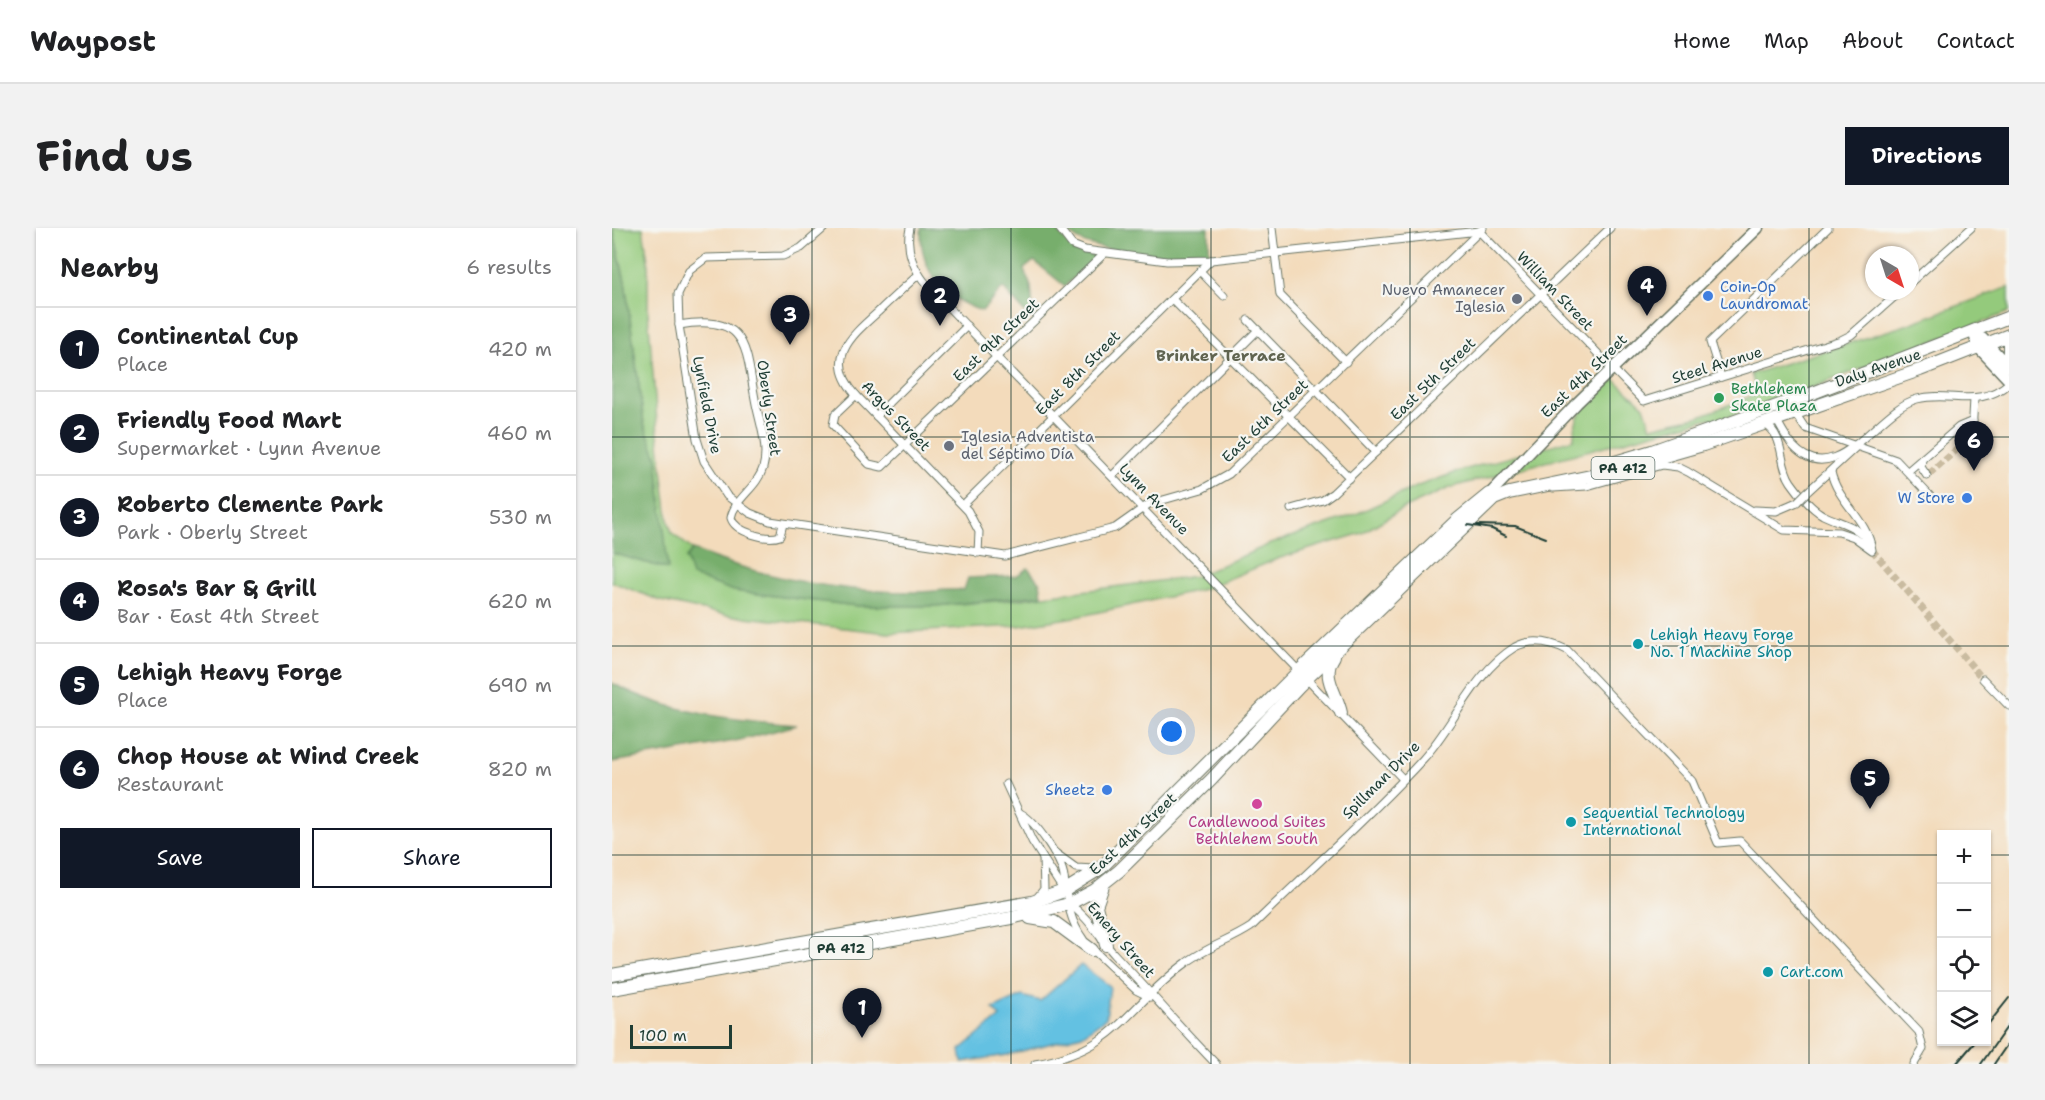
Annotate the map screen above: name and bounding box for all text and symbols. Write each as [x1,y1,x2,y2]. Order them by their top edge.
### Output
text: Waypost [30,22,156,60]
text: Home [1673,27,1731,55]
text: Map [1764,27,1809,55]
text: About [1842,27,1903,55]
text: Contact [1936,27,2015,55]
button: Directions [1845,127,2009,185]
text: Find us [36,128,193,184]
north arrow [1865,246,1919,300]
street label: William Street [1512,247,1598,335]
text: Nearby [60,250,159,285]
text: 6 results [466,254,552,280]
pin: 4 [1628,266,1666,316]
pin: 2 [920,276,960,326]
place label: Coin-Op Laundromat [1720,277,1808,314]
place label: Nuevo Amanecer Iglesia [1382,280,1506,317]
marker: Coin-Op Laundromat [1701,289,1715,303]
marker: Nuevo Amanecer Iglesia [1510,292,1524,306]
street label: East 9th Street [949,294,1043,386]
pin: 3 [770,296,810,345]
text: Continental Cup [117,322,298,351]
street label: East 8th Street [1031,326,1125,420]
street label: East 4th Street [1537,330,1631,422]
street label: East 5th Street [1386,333,1480,425]
text: 1 [75,336,84,362]
text: 420 m [488,336,552,362]
street label: Steel Avenue [1669,342,1765,388]
street label: Daly Avenue [1832,344,1924,392]
district label: Brinker Terrace [1156,345,1286,366]
text: Place [117,351,168,377]
street label: Lynfield Drive [688,354,726,456]
street label: Oberly Street [752,359,786,457]
street label: East 6th Street [1218,375,1312,467]
street label: Argus Street [857,376,935,456]
place label: Bethlehem Skate Plaza [1731,379,1817,416]
marker: Bethlehem Skate Plaza [1712,391,1726,405]
text: Friendly Food Mart [117,406,342,435]
text: 2 [73,420,87,446]
text: 460 m [487,420,552,446]
pin: 6 [1954,422,1994,471]
place label: Iglesia Adventista del Séptimo Día [961,427,1095,464]
text: Supermarket · Lynn Avenue [117,435,381,461]
marker: Iglesia Adventista del Séptimo Día [942,439,956,453]
road number: PA 412 [1592,457,1654,479]
street label: Lynn Avenue [1115,459,1193,539]
place label: W Store [1898,488,1955,508]
text: Roberto Clemente Park [117,490,384,519]
marker: W Store [1960,491,1974,505]
text: 3 [73,504,87,530]
text: 530 m [489,504,552,530]
text: Park · Oberly Street [117,519,308,545]
text: Rosa's Bar & Grill [117,574,317,603]
text: 4 [73,588,87,614]
text: 620 m [488,588,552,614]
text: Bar · East 4th Street [117,603,319,629]
place label: Lehigh Heavy Forge No. 1 Machine Shop [1650,625,1794,662]
marker: Lehigh Heavy Forge No. 1 Machine Shop [1631,637,1645,651]
text: Lehigh Heavy Forge [117,658,342,687]
text: 5 [73,672,86,698]
text: 690 m [488,672,552,698]
text: Place [117,687,168,713]
your location [1157,717,1186,746]
street label: Spillman Drive [1338,737,1424,823]
text: Chop House at Wind Creek [117,742,419,771]
text: 6 [73,756,87,782]
text: 820 m [488,756,552,782]
pin: 5 [1850,760,1890,809]
text: Restaurant [117,771,224,797]
place label: Sheetz [1045,780,1095,800]
marker: Sheetz [1100,783,1114,797]
street label: East 4th Street [1085,788,1181,880]
marker: Candlewood Suites Bethlehem South [1250,797,1264,811]
place label: Sequential Technology International [1583,803,1745,840]
place label: Candlewood Suites Bethlehem South [1188,812,1326,849]
marker: Sequential Technology International [1564,815,1578,829]
button: Save [60,828,300,888]
button: Share [312,828,552,888]
map controls [1937,830,1991,1046]
button: + [1937,830,1991,884]
button: − [1937,884,1991,938]
street label: Emery Street [1082,898,1160,982]
road number: PA 412 [810,937,872,959]
button: locate [1937,938,1991,992]
place label: Cart.com [1780,962,1844,982]
marker: Cart.com [1761,965,1775,979]
pin: 1 [842,988,882,1038]
button: layers [1937,992,1991,1046]
scale bar [630,1022,732,1050]
text: 100 m [639,1025,687,1046]

